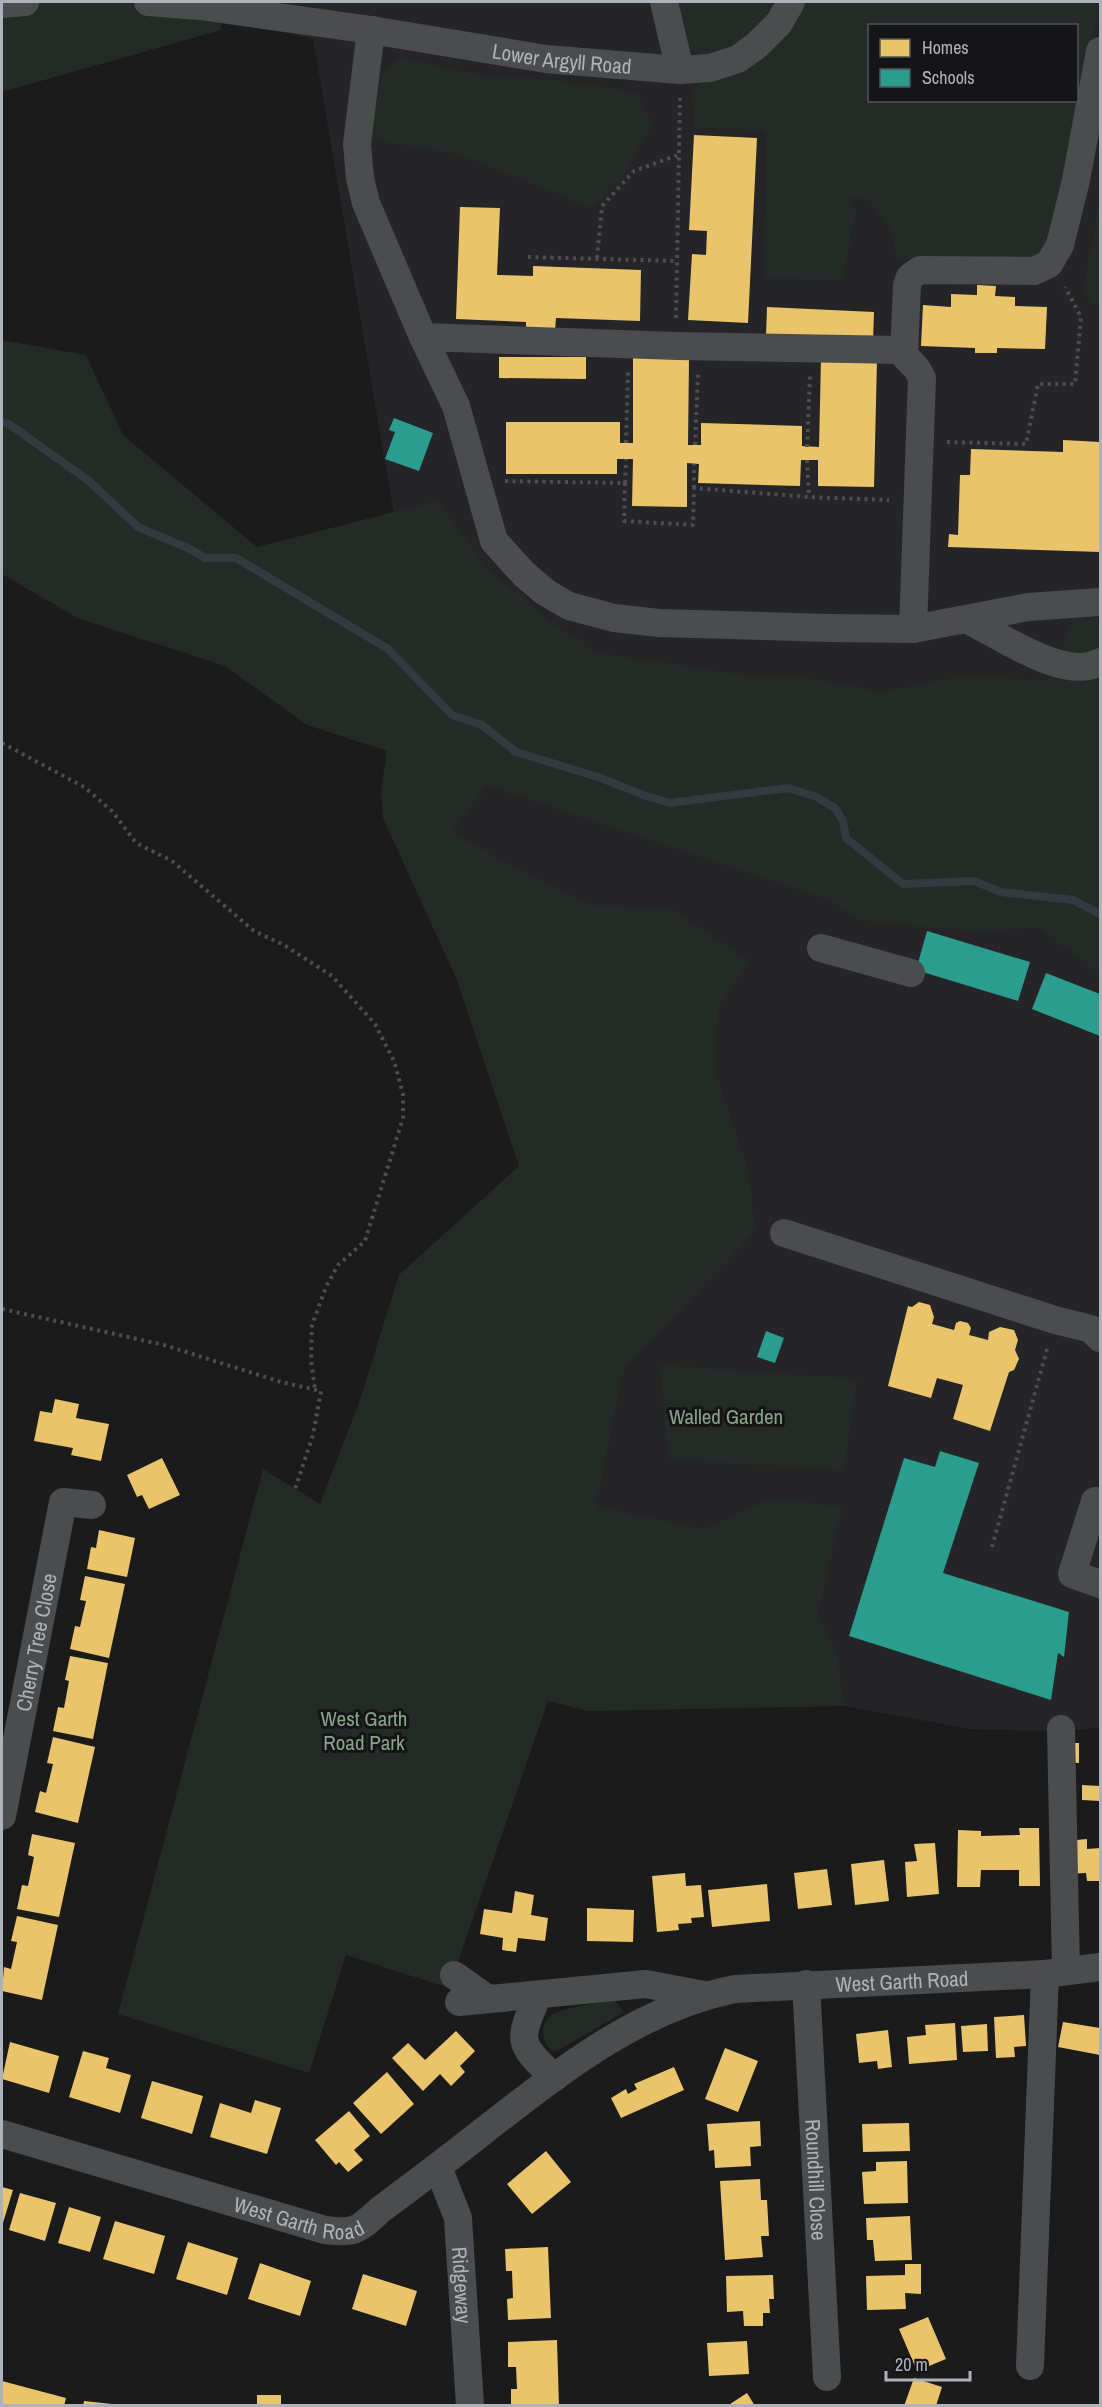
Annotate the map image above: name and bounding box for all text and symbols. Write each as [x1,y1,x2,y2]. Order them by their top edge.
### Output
legend [868,24,1078,102]
text: Homes [922,35,969,60]
street label: Lower Argyll Road [490,36,633,80]
text: Schools [922,65,975,90]
park label: Walled Garden [669,1402,783,1431]
street label: Cherry Tree Close [8,1571,63,1714]
park label: West Garth Road Park [321,1704,407,1757]
street label: West Garth Road [835,1963,969,1999]
street label: Roundhill Close [799,2118,834,2241]
street label: West Garth Road [230,2189,369,2246]
street label: Ridgeway [445,2246,479,2325]
scale bar [886,2344,970,2382]
text: 20 m [895,2352,928,2377]

